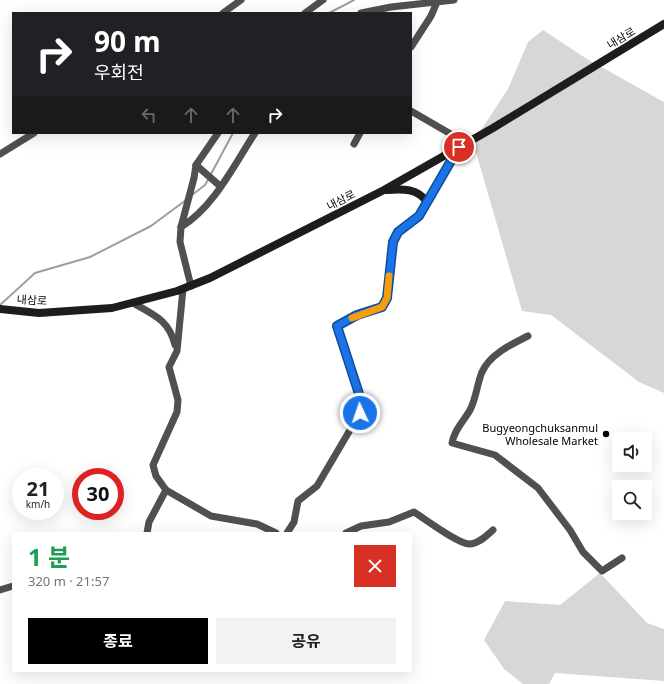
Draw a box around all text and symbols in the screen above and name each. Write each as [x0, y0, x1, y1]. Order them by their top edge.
text: 90 m [94, 22, 161, 60]
street label: 내삼로 [604, 23, 638, 52]
icon: right [28, 28, 80, 80]
text: 우회전 [94, 60, 144, 84]
icon: left [138, 104, 160, 126]
icon: ahead [180, 104, 202, 126]
icon: ahead [222, 104, 244, 126]
icon: right [264, 104, 286, 126]
pin [442, 130, 476, 164]
icon: arrive [448, 136, 470, 158]
street label: 내삼로 [324, 186, 358, 213]
street label: 내삼로 [16, 291, 48, 308]
position arrow [339, 392, 381, 434]
place label: Bugyeongchuksanmul Wholesale Market [482, 420, 598, 448]
marker: Bugyeongchuksanmul Wholesale Market [601, 429, 611, 439]
map controls [612, 432, 652, 520]
button: sound [612, 432, 652, 472]
speed limit sign: 30 [72, 468, 124, 520]
text: 21 [27, 475, 49, 502]
button: search [612, 480, 652, 520]
text: km/h [26, 497, 50, 511]
text: 1 분 [28, 540, 70, 573]
button: close [354, 545, 396, 587]
text: 320 m · 21:57 [28, 572, 109, 590]
button: 종료 [28, 618, 208, 664]
button: 공유 [216, 618, 396, 664]

